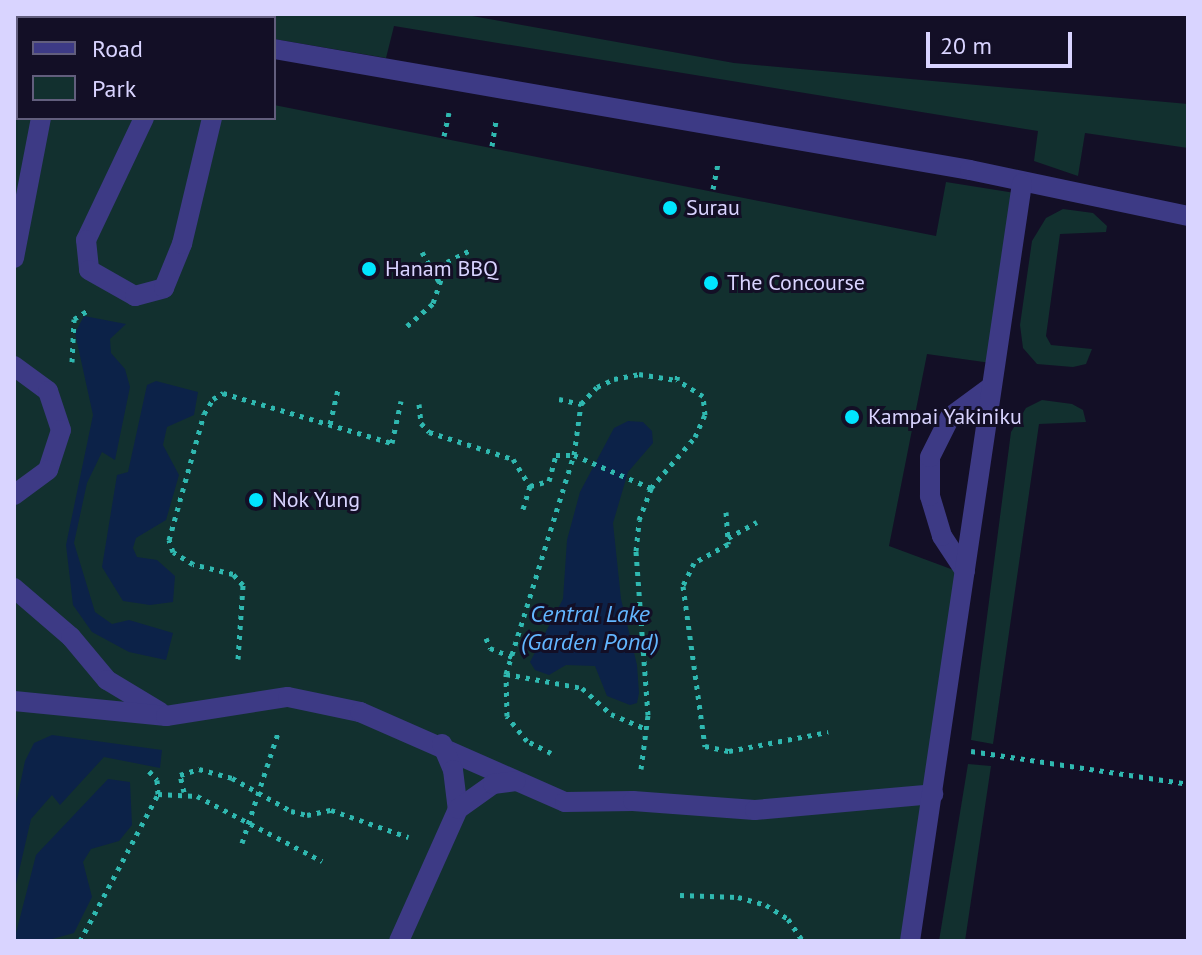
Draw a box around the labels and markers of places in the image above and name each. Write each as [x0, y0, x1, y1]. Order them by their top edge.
place label: Surau [686, 195, 740, 221]
marker: Surau [661, 199, 679, 217]
place label: Hanam BBQ [385, 256, 498, 282]
marker: Hanam BBQ [360, 260, 378, 278]
place label: The Concourse [727, 270, 865, 296]
marker: The Concourse [702, 274, 720, 292]
place label: Kampai Yakiniku [868, 404, 1023, 430]
marker: Kampai Yakiniku [843, 408, 861, 426]
place label: Nok Yung [272, 487, 361, 513]
marker: Nok Yung [247, 491, 265, 509]

